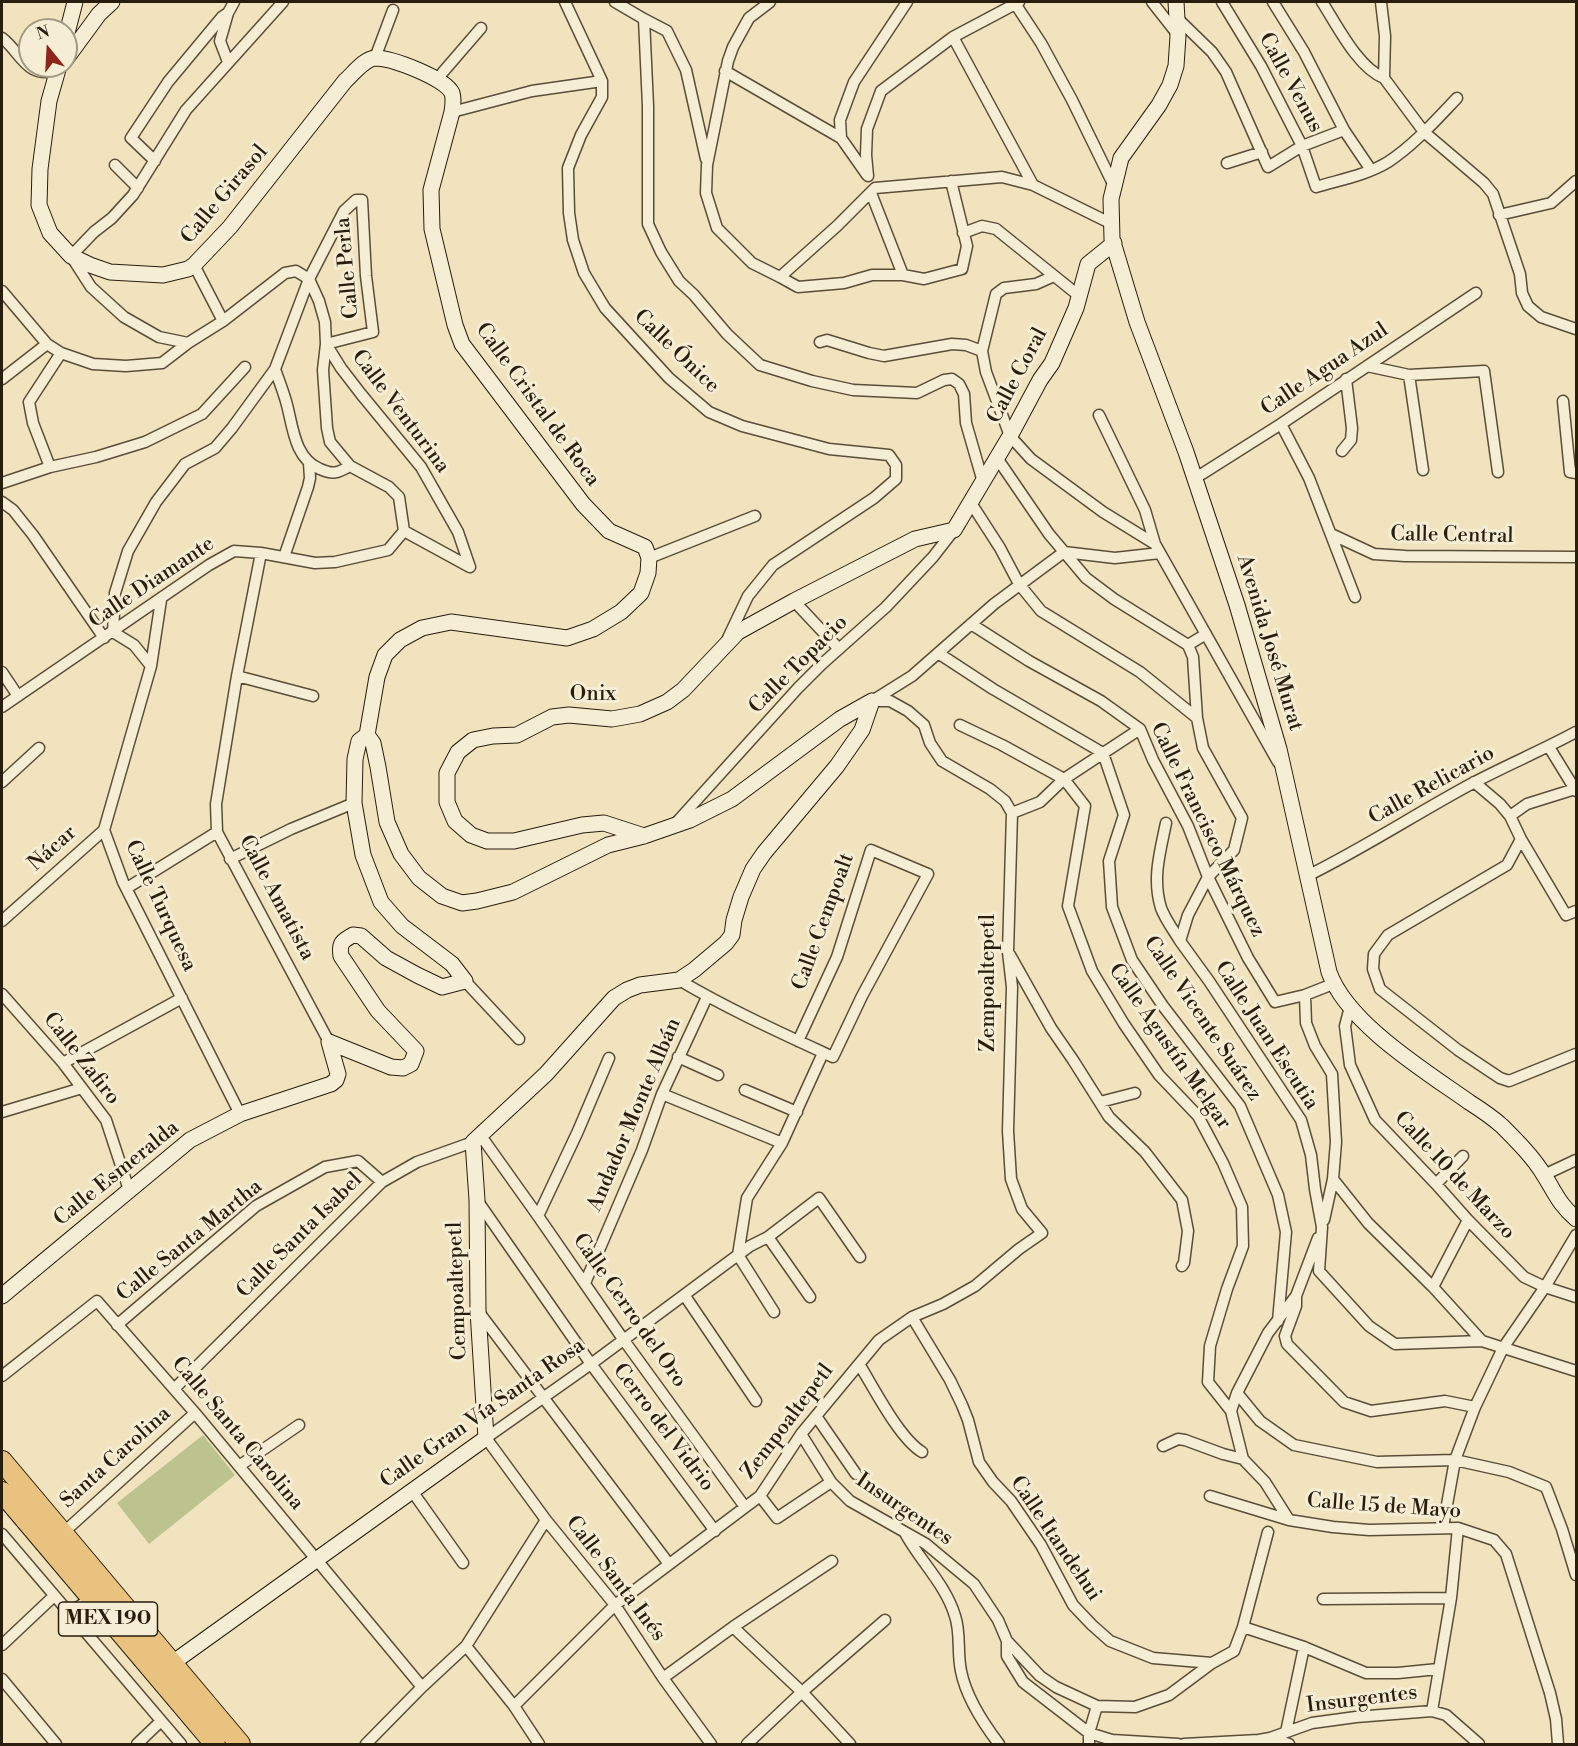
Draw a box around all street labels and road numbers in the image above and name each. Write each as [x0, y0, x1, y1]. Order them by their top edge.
street label: Calle Venus [1252, 29, 1328, 137]
street label: Calle Girasol [176, 140, 274, 250]
street label: Calle Perla [331, 216, 365, 320]
street label: Calle Ónice [628, 305, 724, 399]
street label: Calle Cristal de Roca [469, 318, 605, 492]
street label: Calle Agua Azul [1257, 318, 1393, 422]
street label: Calle Coral [982, 324, 1054, 428]
street label: Calle Venturina [345, 345, 455, 479]
street label: Calle Central [1390, 522, 1514, 550]
street label: Calle Diamante [85, 532, 219, 634]
street label: Avenida José Murat [1230, 552, 1308, 734]
street label: Calle Topacio [744, 610, 854, 720]
street label: Onix [570, 682, 616, 708]
street label: Calle Francisco Márquez [1144, 719, 1270, 941]
street label: Calle Relicario [1365, 741, 1499, 831]
street label: Nácar [24, 821, 82, 877]
street label: Calle Amatista [232, 831, 320, 965]
street label: Calle Turquesa [119, 836, 201, 976]
street label: Calle Cempoalt [788, 850, 860, 994]
street label: Zempoaltepetl [976, 914, 1002, 1052]
street label: Calle Vicente Suárez [1138, 932, 1266, 1106]
street label: Calle Juan Escutia [1209, 957, 1323, 1115]
street label: Calle Agustín Melgar [1102, 959, 1236, 1135]
street label: Calle Zafiro [37, 1008, 125, 1110]
street label: Andador Monte Albán [583, 1015, 687, 1215]
street label: Calle 10 de Marzo [1388, 1107, 1520, 1245]
street label: Calle Esmeralda [49, 1116, 185, 1232]
street label: Calle Santa Isabel [232, 1168, 368, 1304]
street label: Calle Santa Martha [112, 1175, 268, 1307]
street label: Cempoaltepetl [443, 1221, 473, 1361]
street label: Calle Cerro del Oro [566, 1229, 692, 1393]
street label: Calle Gran Vía Santa Rosa [376, 1334, 590, 1494]
street label: Calle Santa Carolina [166, 1352, 308, 1516]
street label: Cerro del Vidrio [607, 1359, 719, 1497]
street label: Zempoaltepetl [736, 1359, 840, 1485]
street label: Santa Carolina [56, 1402, 176, 1514]
street label: Insurgentes [851, 1468, 957, 1552]
street label: Calle Itandehui [1004, 1472, 1106, 1606]
street label: Calle 15 de Mayo [1306, 1489, 1462, 1525]
street label: Calle Santa Inés [560, 1511, 670, 1647]
road number: MEX 190 [58, 1602, 158, 1636]
street label: Insurgentes [1305, 1681, 1419, 1719]

